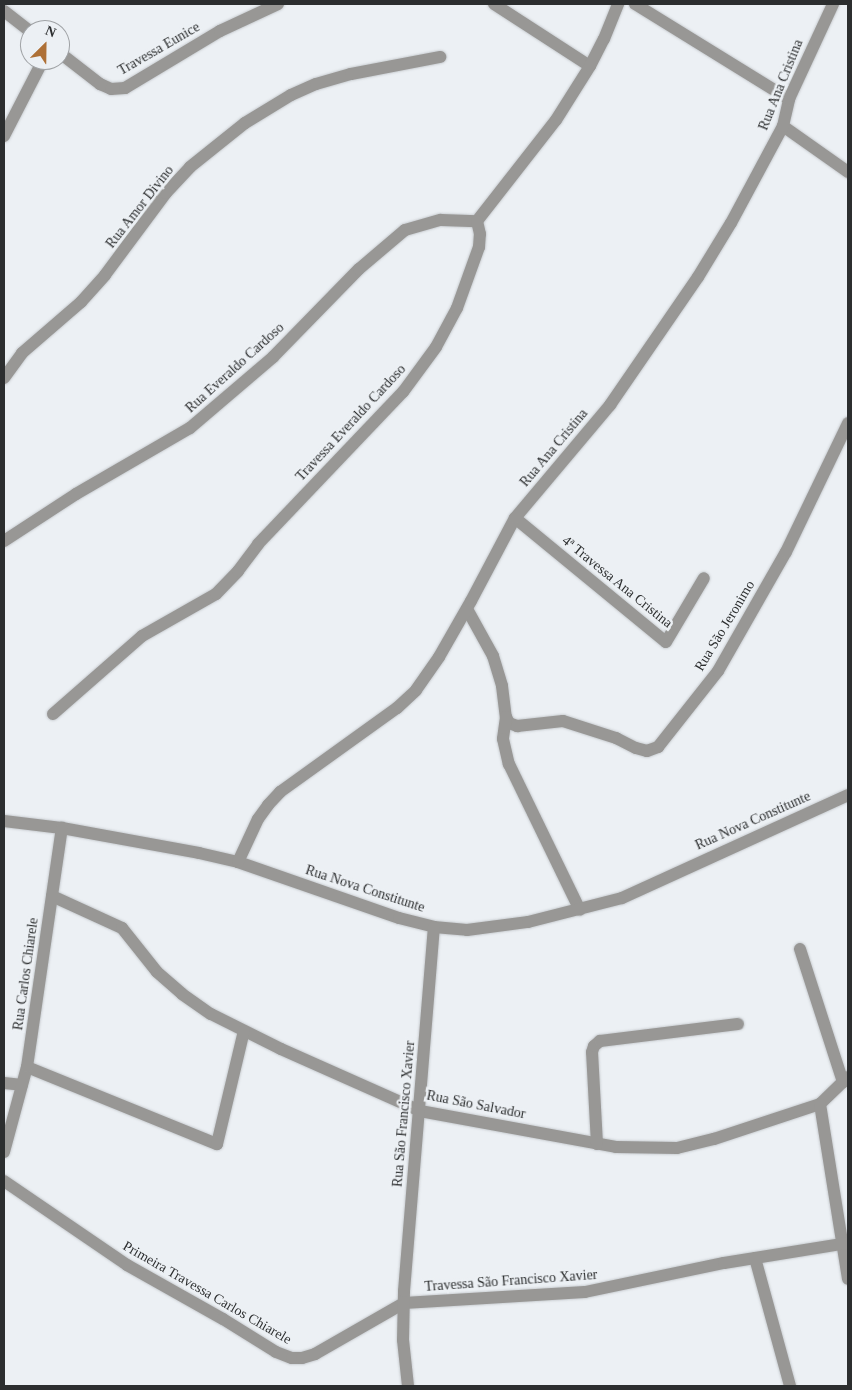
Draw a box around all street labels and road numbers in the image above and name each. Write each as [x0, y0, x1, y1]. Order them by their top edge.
street label: Travessa Eunice [115, 19, 203, 79]
street label: Rua Ana Cristina [755, 37, 807, 133]
street label: Rua Amor Divino [102, 162, 178, 252]
street label: Rua Everaldo Cardoso [182, 319, 288, 417]
street label: Travessa Everaldo Cardoso [293, 361, 409, 485]
street label: Rua Ana Cristina [516, 405, 592, 491]
street label: 4ª Travessa Ana Cristina [558, 532, 676, 632]
street label: Rua São Jeronimo [691, 578, 759, 674]
street label: Rua Nova Constitunte [693, 788, 813, 854]
street label: Rua Nova Constitunte [303, 862, 427, 916]
street label: Rua Carlos Chiarele [10, 917, 42, 1031]
street label: Rua São Francisco Xavier [389, 1040, 419, 1188]
street label: Rua São Salvador [425, 1087, 527, 1123]
street label: Primeira Travessa Carlos Chiarele [120, 1238, 294, 1348]
street label: Travessa São Francisco Xavier [424, 1267, 598, 1295]

